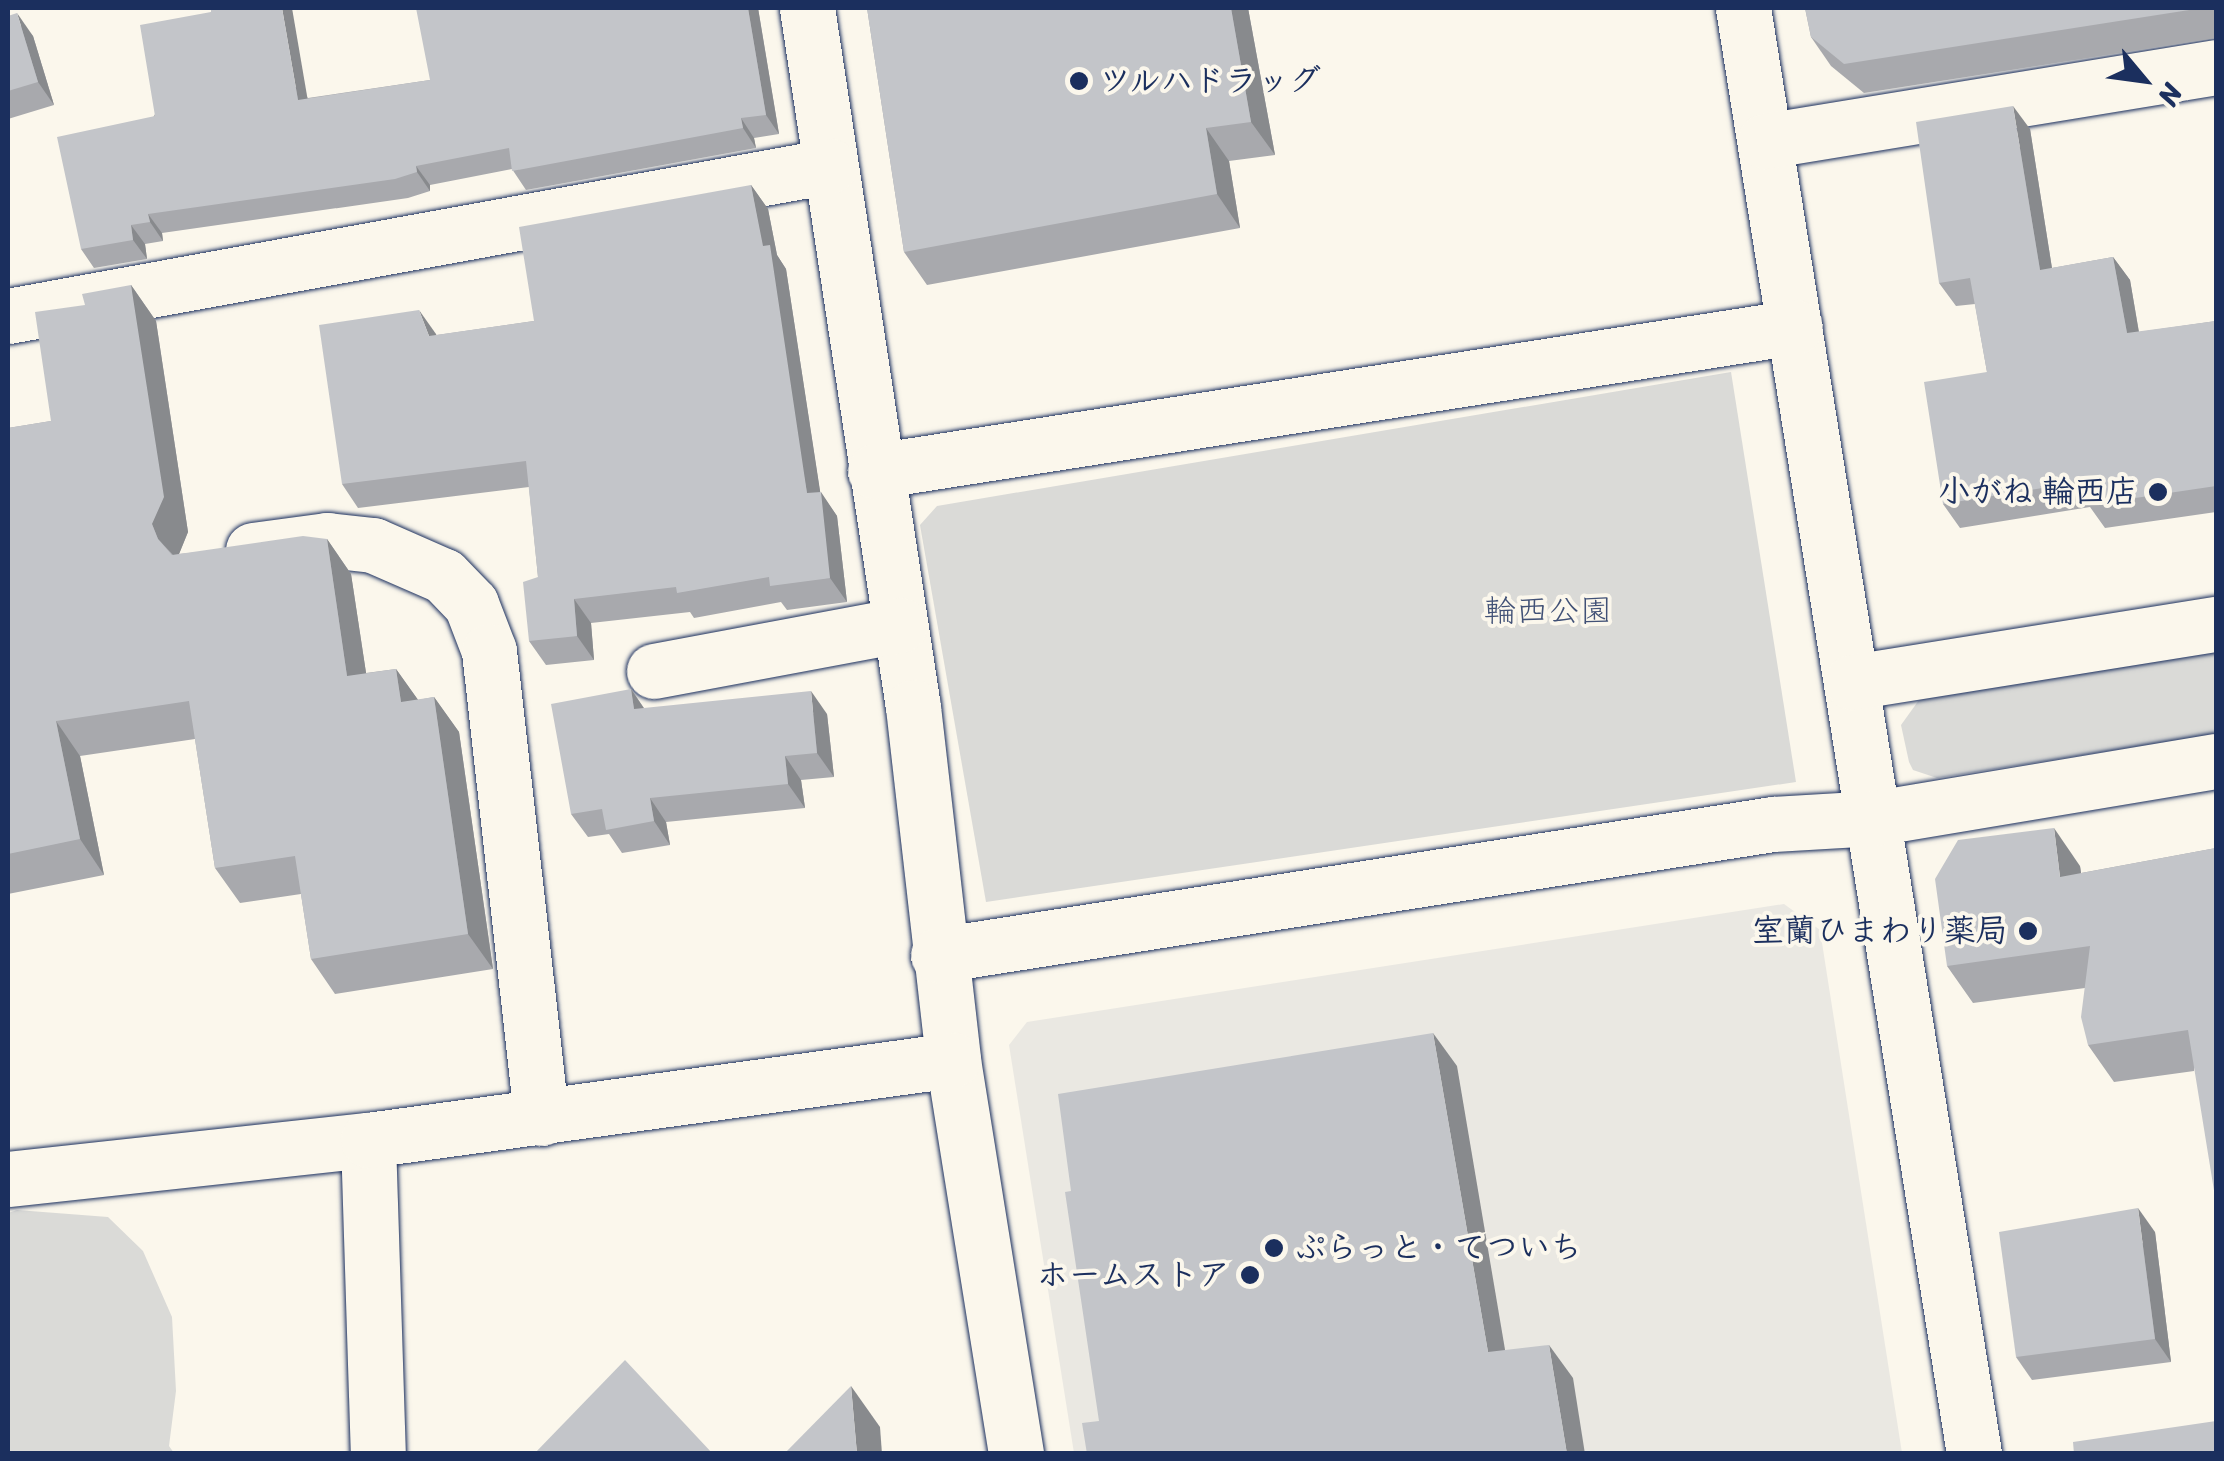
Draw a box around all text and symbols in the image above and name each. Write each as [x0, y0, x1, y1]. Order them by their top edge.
north arrow [2094, 30, 2194, 130]
place label: ツルハドラッグ [1099, 62, 1323, 100]
marker: ツルハドラッグ [1068, 70, 1090, 92]
text: N [2145, 74, 2197, 115]
place label: 小がね 輪西店 [1938, 473, 2138, 511]
marker: 小がね 輪西店 [2147, 481, 2169, 503]
park label: 輪西公園 [1484, 592, 1612, 630]
place label: 室蘭ひまわり薬局 [1752, 912, 2008, 950]
marker: 室蘭ひまわり薬局 [2017, 920, 2039, 942]
place label: ぷらっと・てついち [1294, 1229, 1582, 1267]
marker: ぷらっと・てついち [1263, 1237, 1285, 1259]
place label: ホームストア [1038, 1256, 1230, 1294]
marker: ホームストア [1239, 1264, 1261, 1286]

